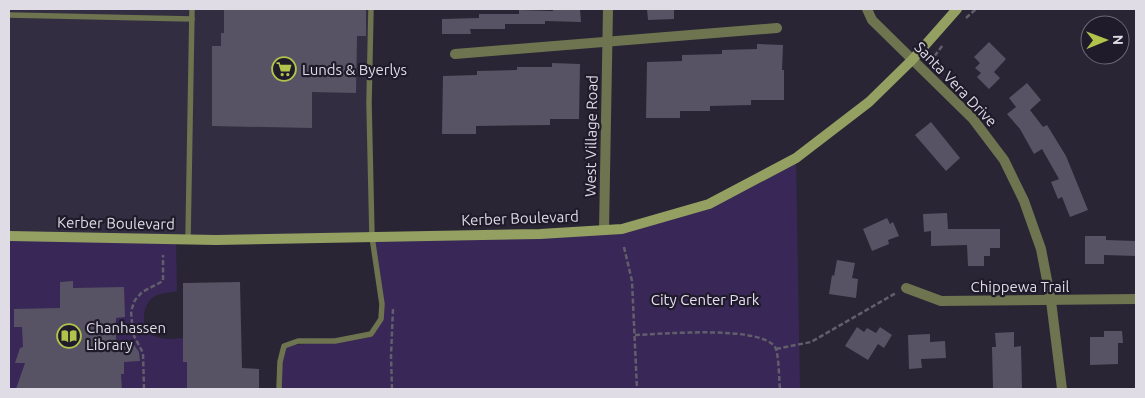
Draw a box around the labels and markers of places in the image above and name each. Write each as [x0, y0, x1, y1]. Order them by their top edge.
supermarket icon: Lunds & Byerlys [271, 56, 297, 82]
place label: Lunds & Byerlys [302, 61, 407, 78]
place label: Chanhassen Library [86, 319, 166, 353]
library icon: Chanhassen Library [56, 323, 82, 349]

